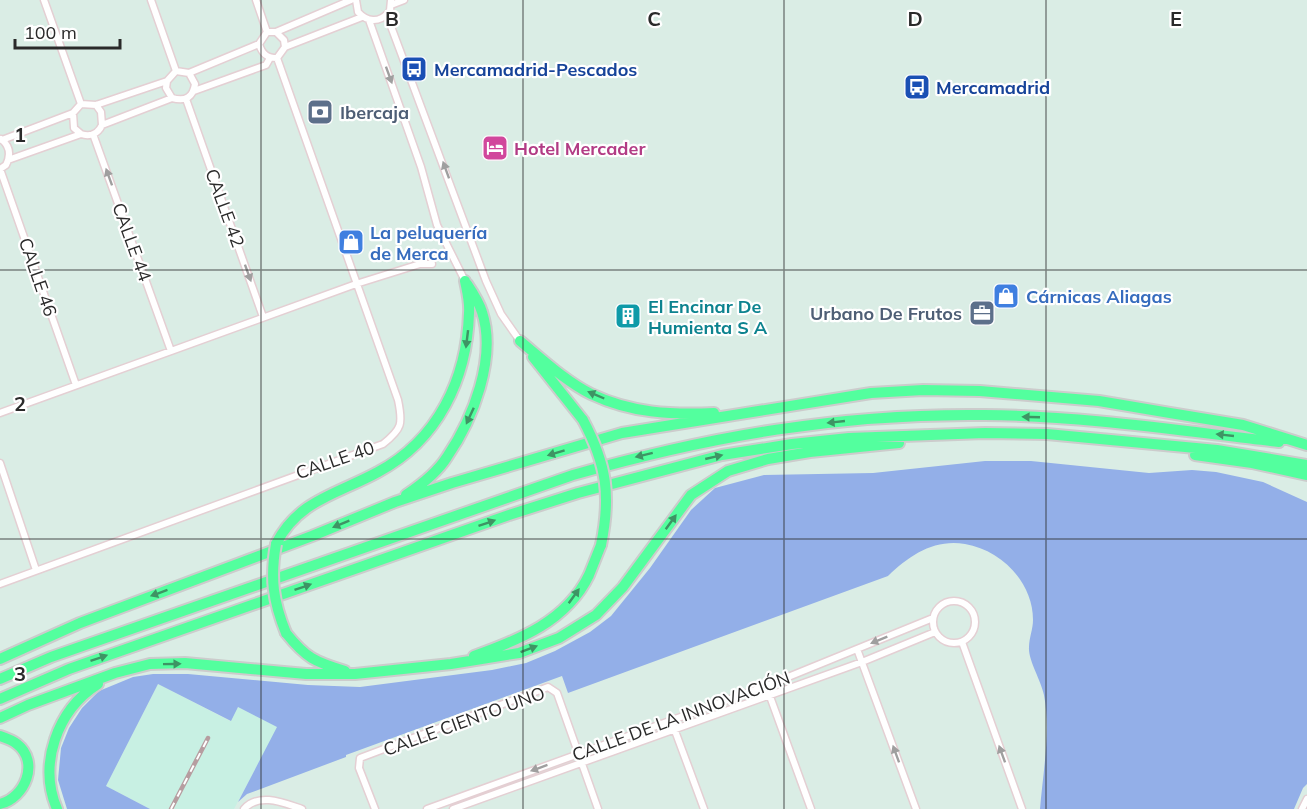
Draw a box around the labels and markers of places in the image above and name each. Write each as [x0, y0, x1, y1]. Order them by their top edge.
bus stop icon: Mercamadrid-Pescados [399, 54, 429, 84]
place label: Mercamadrid-Pescados [434, 58, 637, 81]
bus stop icon: Mercamadrid [902, 72, 932, 102]
place label: Mercamadrid [936, 76, 1050, 99]
bank icon: Ibercaja [305, 97, 335, 127]
place label: Ibercaja [340, 101, 409, 124]
hotel icon: Hotel Mercader [480, 133, 510, 163]
place label: Hotel Mercader [514, 137, 646, 160]
place label: La peluquería de Merca [370, 221, 487, 265]
shop icon: La peluquería de Merca [336, 227, 366, 257]
shop icon: Cárnicas Aliagas [991, 281, 1021, 311]
place label: Cárnicas Aliagas [1026, 285, 1172, 308]
place label: El Encinar De Humienta S A [648, 295, 768, 339]
office icon: Urbano De Frutos [967, 298, 997, 328]
building icon: El Encinar De Humienta S A [613, 301, 643, 331]
place label: Urbano De Frutos [810, 302, 962, 325]

